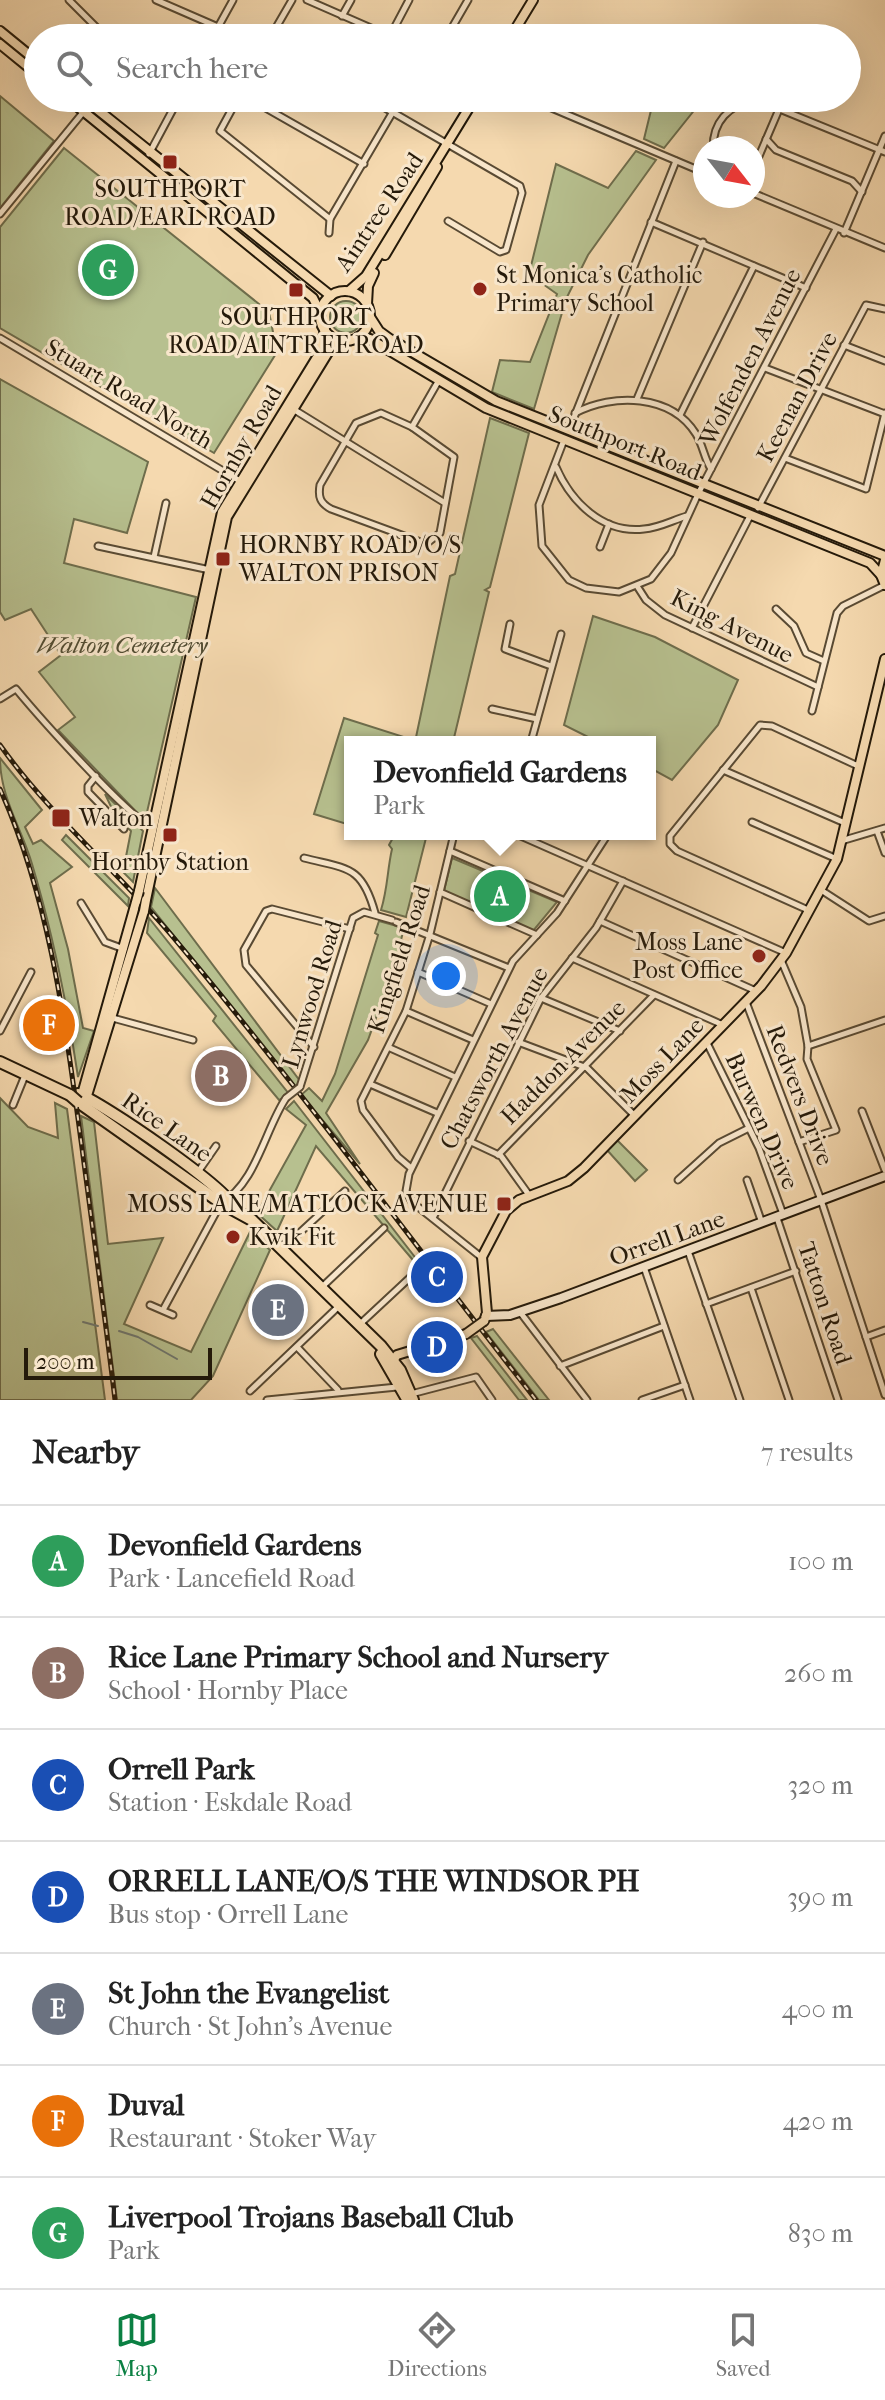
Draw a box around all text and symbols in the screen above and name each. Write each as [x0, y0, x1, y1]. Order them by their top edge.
search box [24, 24, 861, 112]
icon: search [52, 46, 96, 90]
text: Search here [116, 51, 268, 86]
north arrow [693, 136, 765, 208]
street label: Aintree Road [328, 146, 430, 278]
marker: SOUTHPORT ROAD/EARL ROAD [161, 153, 179, 171]
place label: SOUTHPORT ROAD/EARL ROAD [64, 175, 276, 231]
pin: G [82, 240, 134, 300]
place label: St Monica's Catholic Primary School [496, 261, 702, 317]
street label: Wolfenden Avenue [693, 264, 807, 451]
marker: St Monica's Catholic Primary School [471, 280, 489, 298]
marker: SOUTHPORT ROAD/AINTREE ROAD [287, 281, 305, 299]
place label: SOUTHPORT ROAD/AINTREE ROAD [168, 303, 424, 359]
street label: Keenan Drive [751, 327, 843, 467]
street label: Stuart Road North [40, 333, 218, 455]
street label: Hornby Road [194, 379, 288, 514]
street label: Southport Road [544, 400, 706, 487]
place label: HORNBY ROAD/O/S WALTON PRISON [238, 531, 461, 587]
marker: HORNBY ROAD/O/S WALTON PRISON [214, 550, 232, 568]
street label: King Avenue [666, 583, 798, 669]
park label: Walton Cemetery [36, 631, 209, 659]
popup [344, 736, 656, 840]
text: Devonfield Gardens [373, 755, 627, 790]
text: Park [373, 790, 425, 821]
place label: Walton [78, 804, 153, 832]
marker: Walton [50, 807, 72, 829]
marker: Hornby Station [161, 826, 179, 844]
place label: Hornby Station [91, 848, 249, 876]
pin: A [474, 866, 526, 926]
street label: Kingfield Road [362, 880, 436, 1037]
street label: Lynwood Road [276, 916, 348, 1071]
place label: Moss Lane Post Office [632, 928, 743, 984]
marker: Moss Lane Post Office [750, 947, 768, 965]
your location [426, 956, 466, 996]
street label: Chatsworth Avenue [434, 962, 554, 1154]
street label: Haddon Avenue [495, 994, 631, 1130]
pin: F [23, 995, 75, 1055]
street label: Moss Lane [614, 1011, 710, 1109]
street label: Redvers Drive [760, 1021, 840, 1169]
pin: B [195, 1046, 247, 1106]
street label: Burwen Drive [719, 1048, 805, 1194]
street label: Rice Lane [117, 1086, 217, 1168]
place label: MOSS LANE/MATLOCK AVENUE [127, 1190, 488, 1218]
marker: MOSS LANE/MATLOCK AVENUE [495, 1195, 513, 1213]
street label: Orrell Lane [605, 1204, 729, 1272]
place label: Kwik Fit [249, 1223, 336, 1251]
marker: Kwik Fit [224, 1228, 242, 1246]
street label: Tatton Road [792, 1238, 858, 1369]
pin: C [411, 1247, 463, 1307]
pin: E [252, 1280, 304, 1340]
pin: D [411, 1317, 463, 1377]
scale bar [24, 1344, 212, 1380]
text: 200 m [36, 1349, 95, 1375]
text: Nearby [32, 1432, 139, 1472]
text: 7 results [761, 1437, 853, 1468]
text: Devonfield Gardens [108, 1528, 362, 1563]
text: A [50, 1546, 66, 1577]
text: 100 m [788, 1546, 853, 1577]
text: Park · Lancefield Road [108, 1563, 355, 1594]
text: Rice Lane Primary School and Nursery [108, 1640, 608, 1675]
text: B [50, 1658, 66, 1689]
text: 260 m [784, 1658, 853, 1689]
text: School · Hornby Place [108, 1675, 348, 1706]
text: Orrell Park [108, 1752, 254, 1787]
text: C [49, 1770, 67, 1801]
text: 320 m [787, 1770, 853, 1801]
text: Station · Eskdale Road [108, 1787, 352, 1818]
text: ORRELL LANE/O/S THE WINDSOR PH [108, 1864, 639, 1899]
text: D [48, 1882, 68, 1913]
text: 390 m [787, 1882, 853, 1913]
text: Bus stop · Orrell Lane [108, 1899, 348, 1930]
text: St John the Evangelist [108, 1976, 389, 2011]
text: E [50, 1994, 66, 2025]
text: 400 m [782, 1994, 853, 2025]
text: Church · St John's Avenue [108, 2011, 392, 2042]
text: Duval [108, 2088, 185, 2123]
text: F [51, 2106, 65, 2137]
text: 420 m [783, 2106, 853, 2137]
text: Restaurant · Stoker Way [108, 2123, 376, 2154]
text: Liverpool Trojans Baseball Club [108, 2200, 514, 2235]
text: G [49, 2218, 67, 2249]
text: 830 m [788, 2218, 853, 2249]
text: Park [108, 2235, 160, 2266]
tab: Map [115, 2308, 159, 2382]
tab: Directions [388, 2308, 487, 2382]
tab: Saved [716, 2308, 770, 2382]

